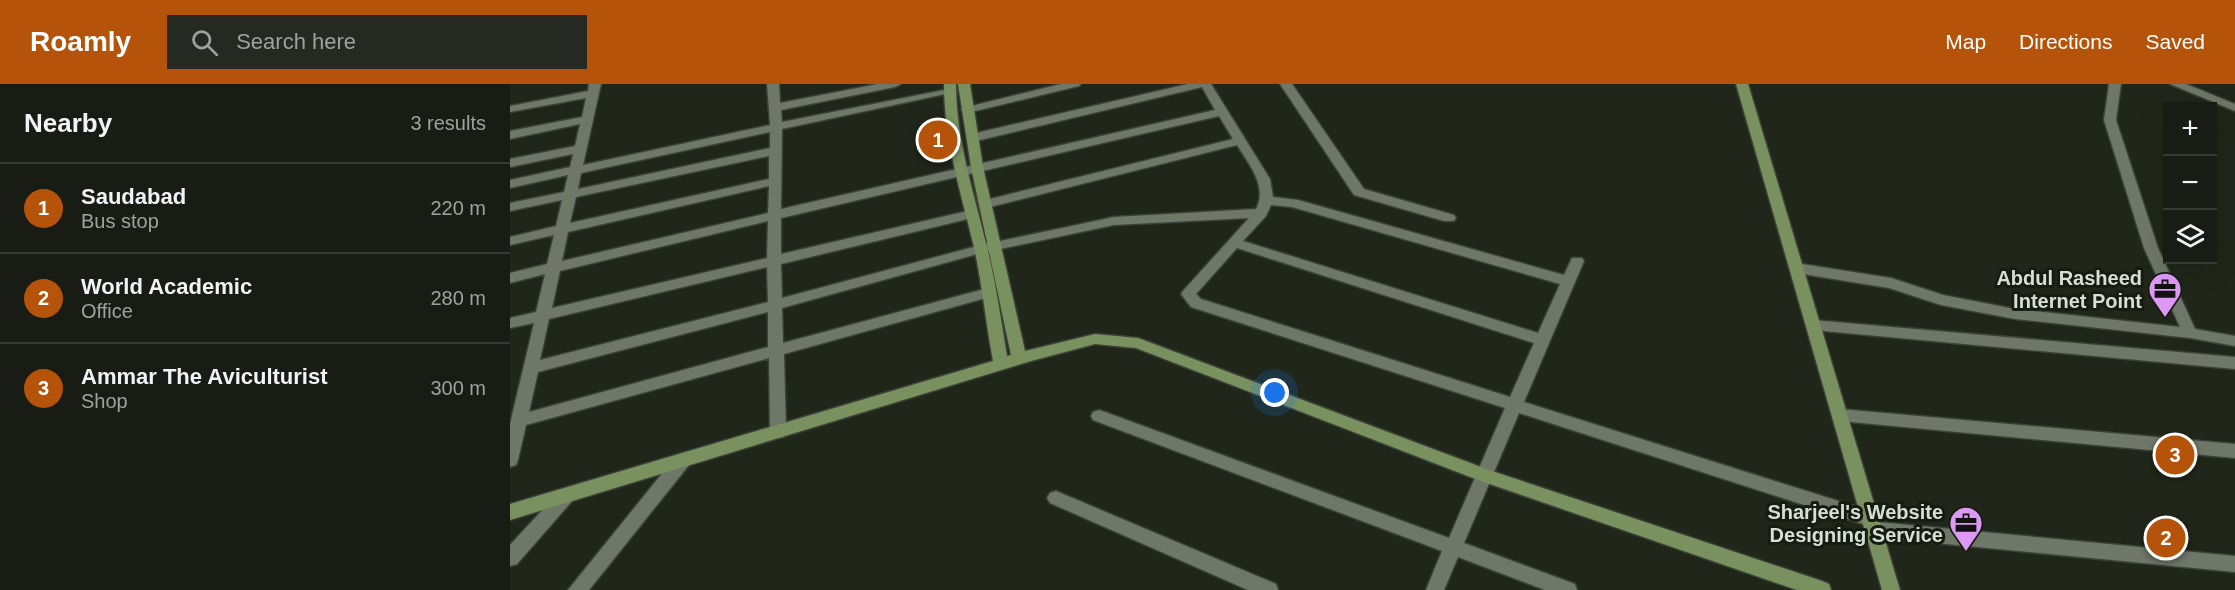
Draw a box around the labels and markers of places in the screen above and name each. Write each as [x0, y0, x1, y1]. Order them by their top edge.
pin: 1 [918, 118, 958, 162]
place label: Abdul Rasheed Internet Point [1996, 267, 2142, 312]
office icon: Abdul Rasheed Internet Point [2147, 271, 2183, 318]
pin: 3 [2156, 432, 2194, 478]
place label: Sharjeel's Website Designing Service [1767, 501, 1943, 546]
office icon: Sharjeel's Website Designing Service [1948, 505, 1984, 552]
pin: 2 [2146, 516, 2186, 560]

